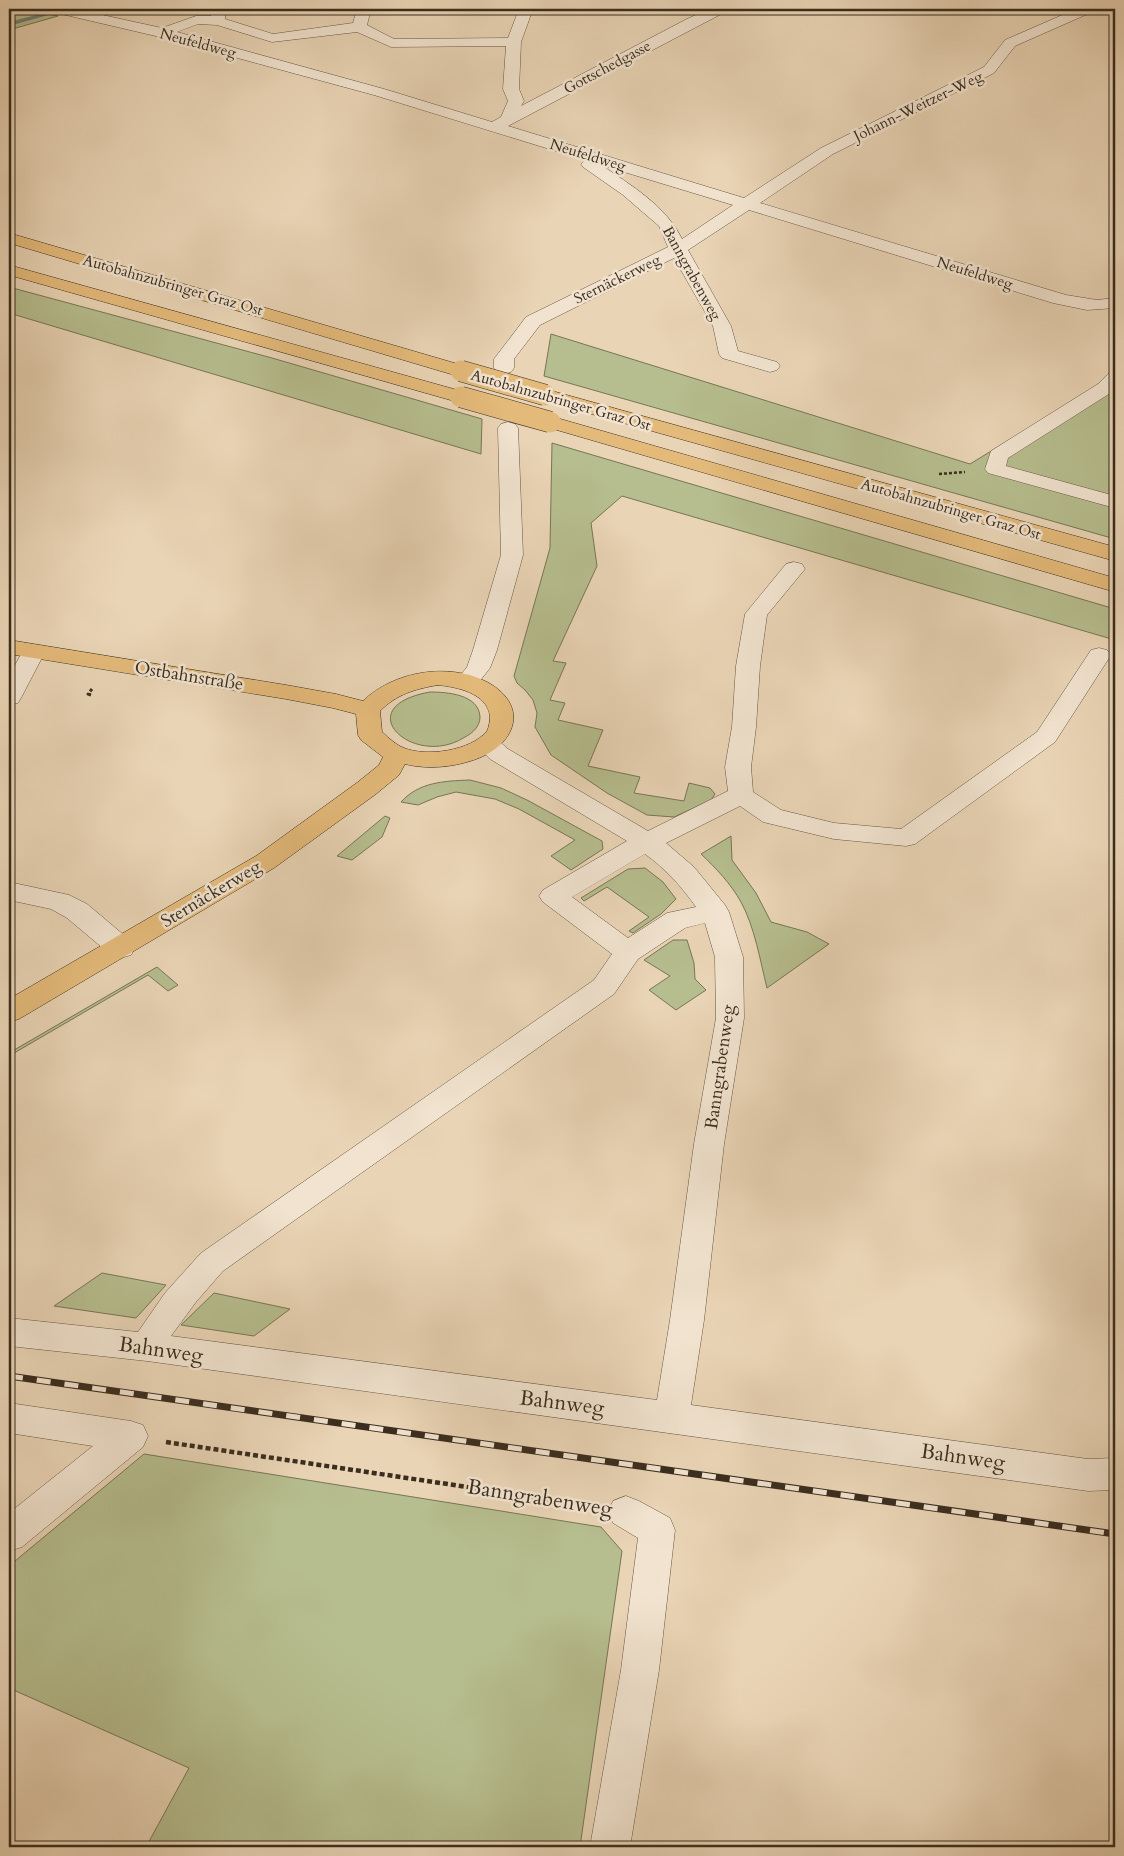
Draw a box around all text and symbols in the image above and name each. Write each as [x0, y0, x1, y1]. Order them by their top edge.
street label: Neufeldweg [158, 23, 239, 63]
street label: Gottschedgasse [560, 36, 654, 98]
street label: Johann-Weitzer-Weg [848, 66, 986, 147]
street label: Neufeldweg [548, 134, 629, 176]
street label: Banngrabenweg [658, 222, 726, 324]
street label: Sternäckerweg [570, 249, 664, 309]
street label: Autobahnzubringer Graz Ost [81, 250, 266, 320]
street label: Neufeldweg [935, 252, 1016, 294]
street label: Autobahnzubringer Graz Ost [469, 365, 654, 435]
street label: Autobahnzubringer Graz Ost [859, 474, 1044, 544]
street label: Ostbahnstraße [133, 655, 245, 697]
street label: Sternäckerweg [156, 854, 267, 934]
street label: Banngrabenweg [699, 1002, 741, 1131]
street label: Bahnweg [117, 1330, 205, 1370]
street label: Bahnweg [518, 1383, 606, 1423]
street label: Bahnweg [919, 1437, 1007, 1477]
street label: Banngrabenweg [465, 1472, 615, 1524]

